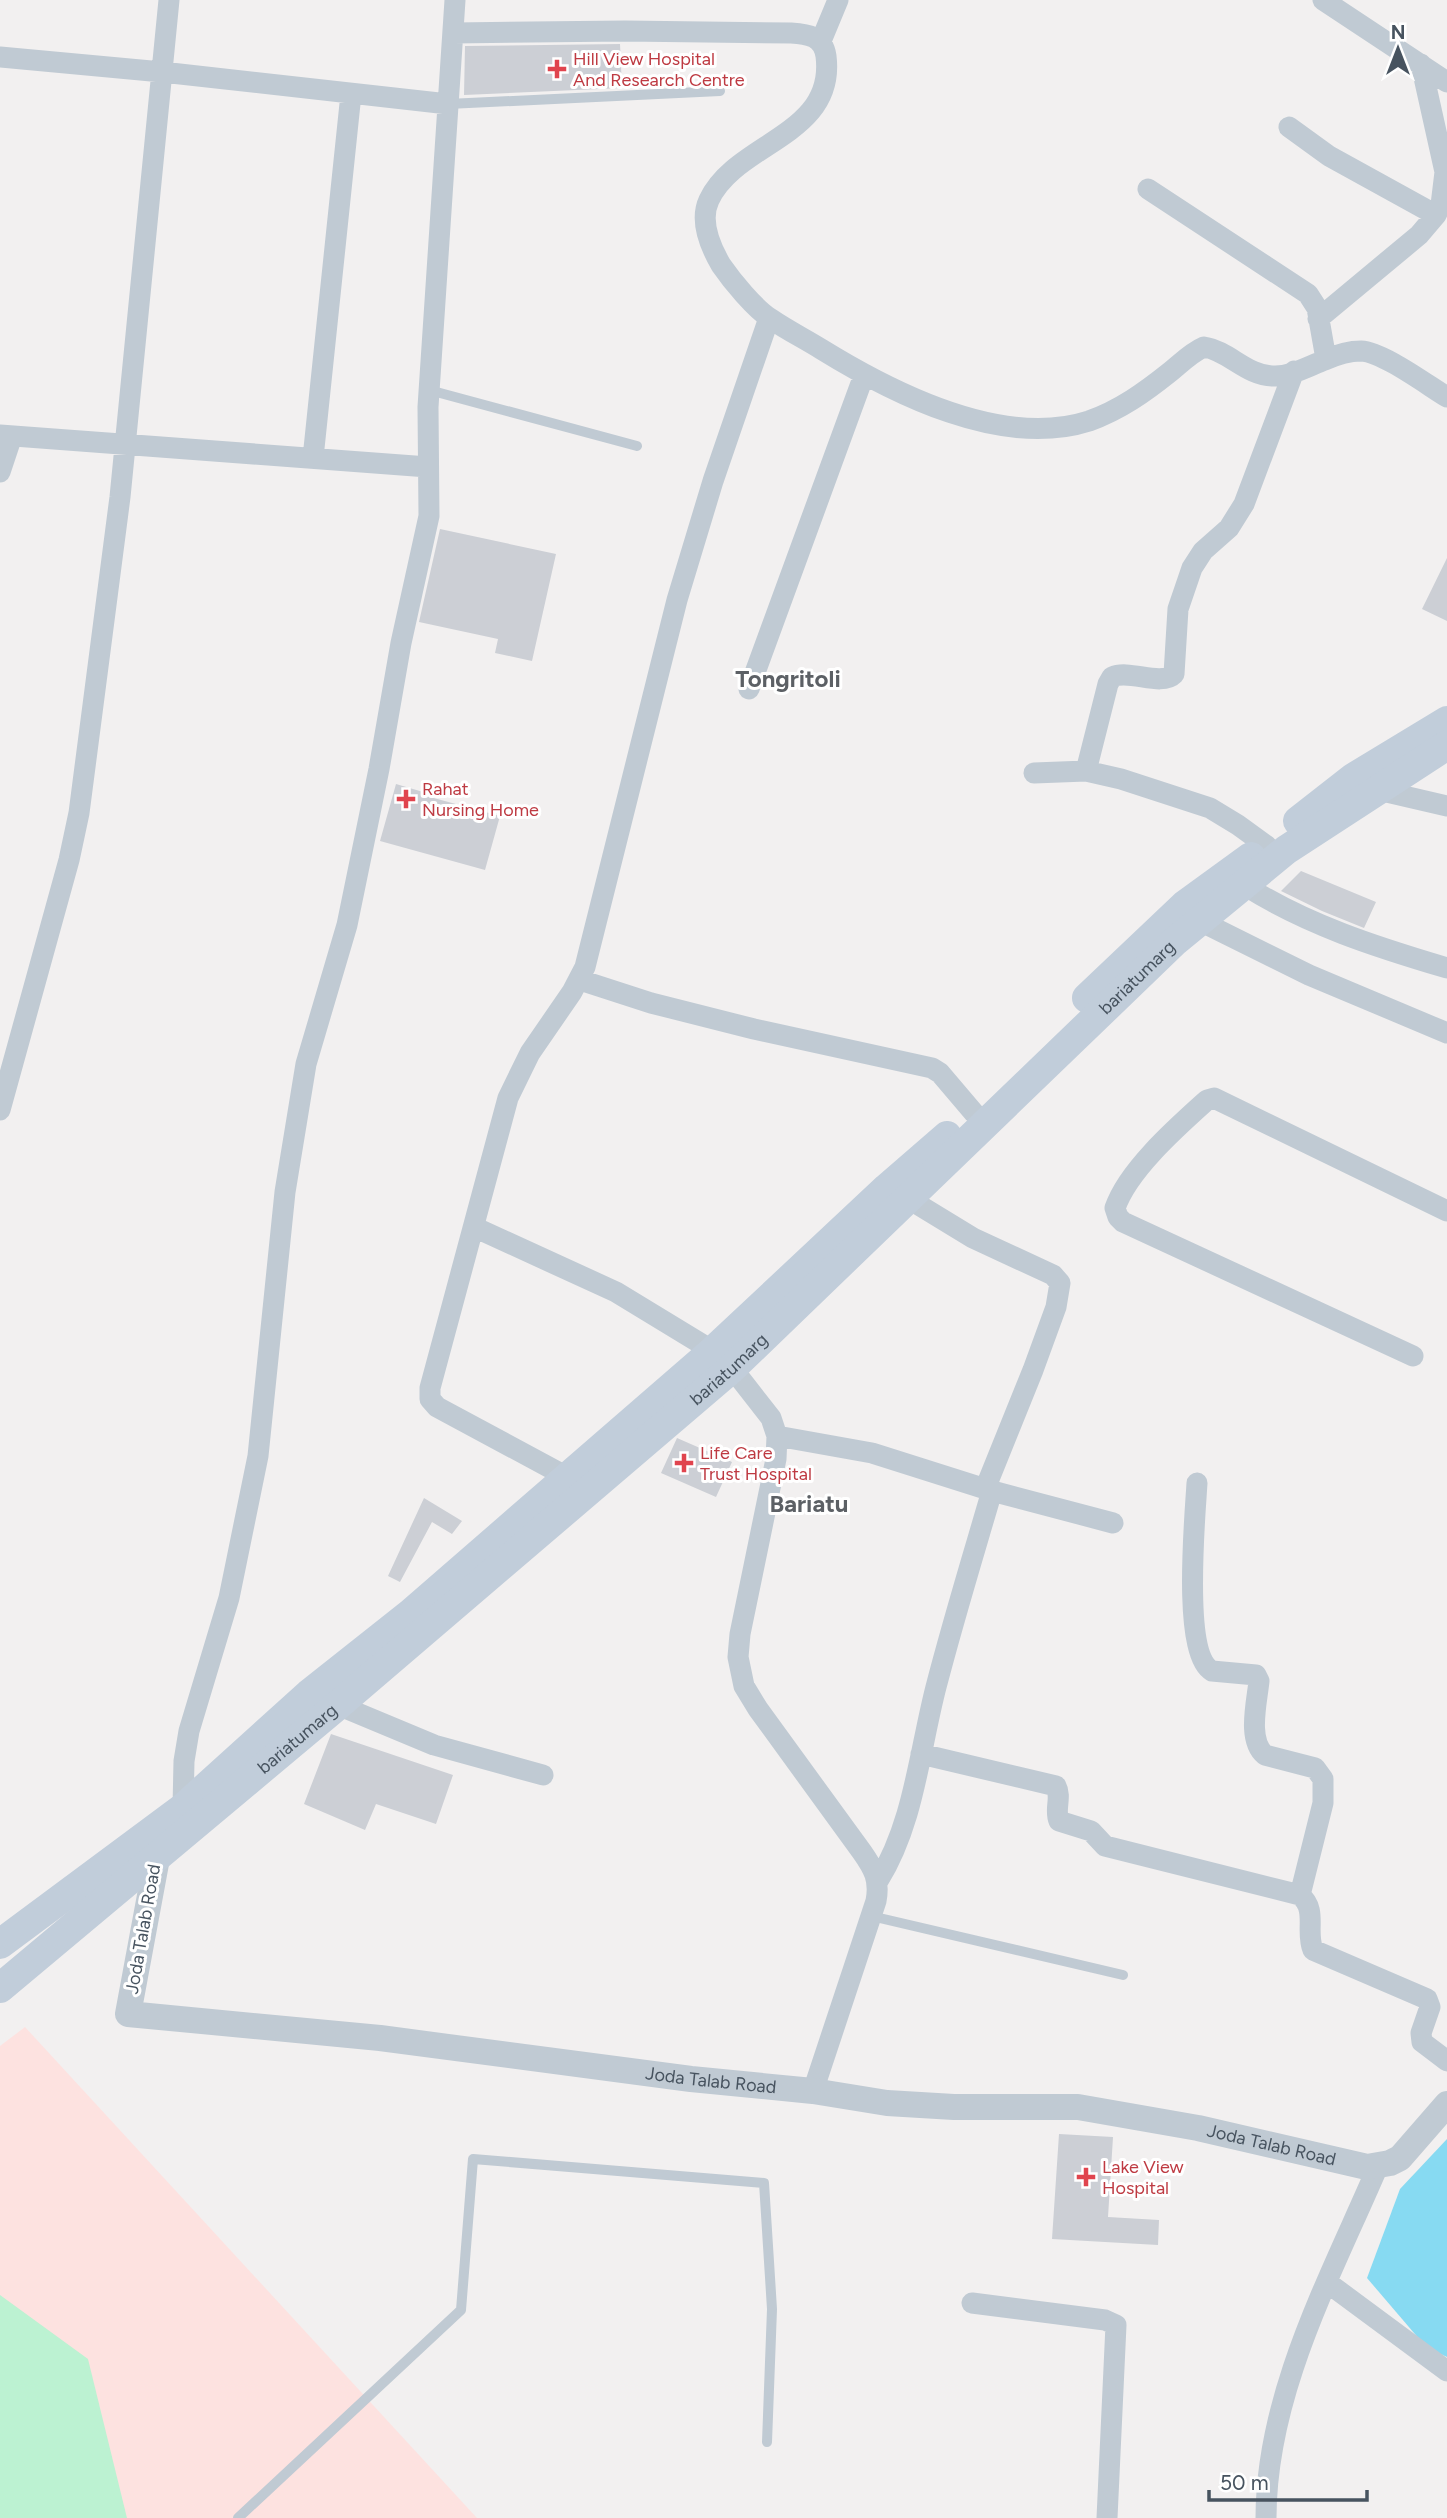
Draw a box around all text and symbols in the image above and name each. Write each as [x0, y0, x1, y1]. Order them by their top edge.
north arrow [1363, 14, 1433, 84]
text: N [1391, 21, 1405, 44]
place label: Hill View Hospital And Research Centre [573, 48, 745, 91]
marker: Hill View Hospital And Research Centre [547, 59, 567, 79]
district label: Tongritoli [735, 664, 841, 693]
place label: Rahat Nursing Home [422, 778, 539, 821]
marker: Rahat Nursing Home [396, 789, 416, 809]
street label: bariatumarg [1095, 936, 1180, 1019]
street label: bariatumarg [685, 1329, 772, 1410]
place label: Life Care Trust Hospital [700, 1442, 812, 1485]
marker: Life Care Trust Hospital [674, 1453, 694, 1473]
district label: Bariatu [770, 1489, 848, 1518]
street label: bariatumarg [253, 1699, 342, 1779]
street label: Joda Talab Road [121, 1862, 165, 1996]
street label: Joda Talab Road [644, 2062, 777, 2098]
street label: Joda Talab Road [1205, 2119, 1338, 2170]
place label: Lake View Hospital [1102, 2156, 1184, 2199]
marker: Lake View Hospital [1076, 2167, 1096, 2187]
scale bar [1209, 2458, 1366, 2502]
text: 50 m [1220, 2470, 1269, 2495]

